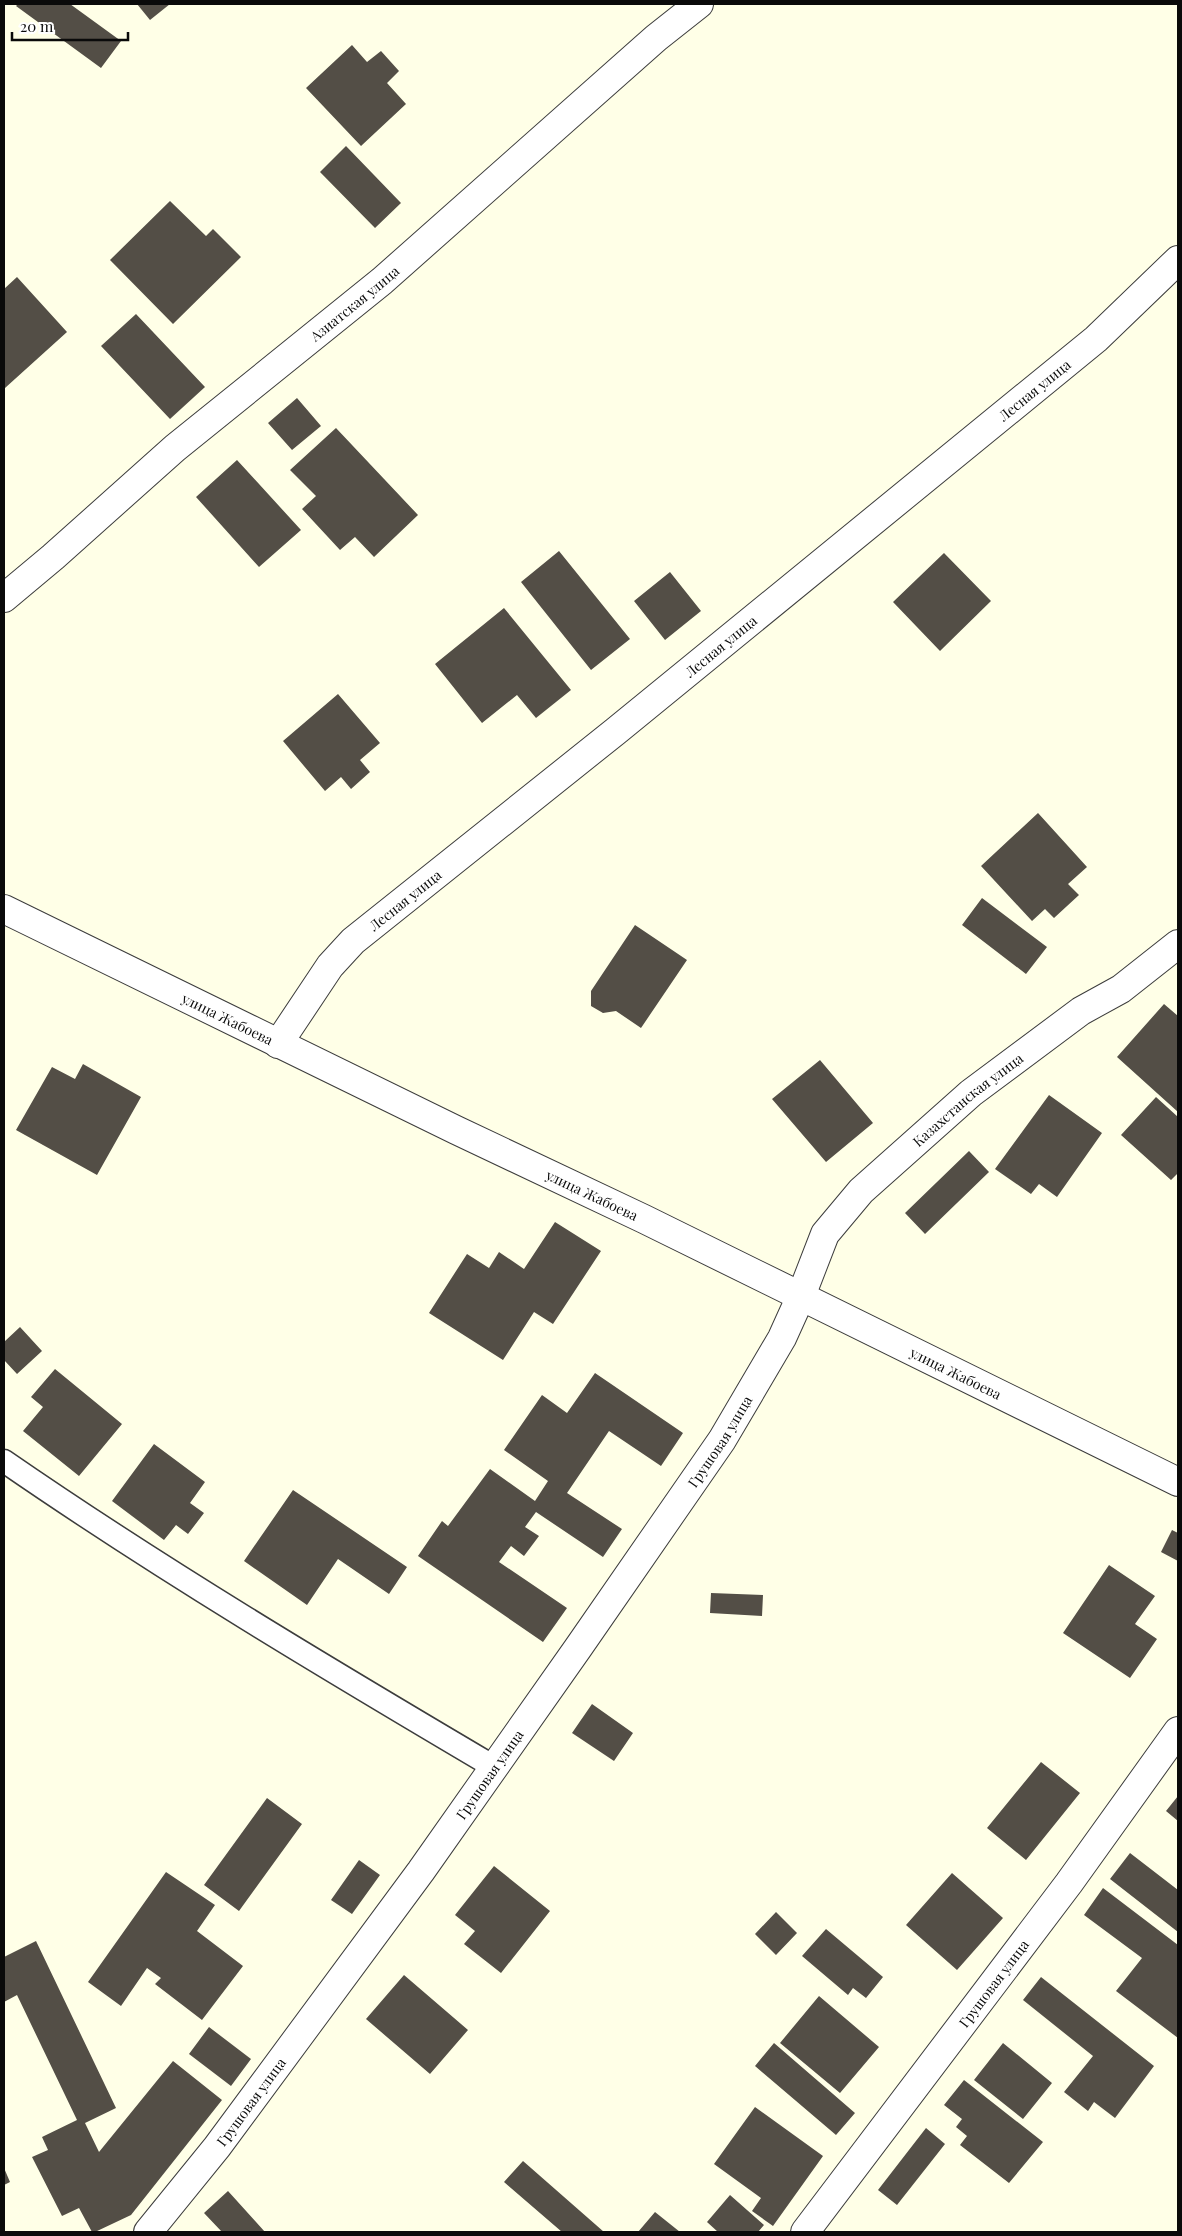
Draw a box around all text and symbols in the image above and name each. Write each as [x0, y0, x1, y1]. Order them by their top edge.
scale bar [12, 10, 129, 42]
text: 20 m [20, 16, 54, 36]
street label: Азиатская улица [305, 261, 403, 346]
street label: Лесная улица [993, 354, 1074, 425]
street label: Лесная улица [680, 611, 760, 682]
street label: Лесная улица [364, 865, 445, 935]
street label: улица Жабоева [178, 988, 277, 1049]
street label: Казахстанская улица [908, 1048, 1027, 1150]
street label: улица Жабоева [542, 1164, 641, 1224]
street label: улица Жабоева [906, 1342, 1005, 1403]
street label: Грушовая улица [683, 1392, 756, 1491]
street label: Грушовая улица [451, 1726, 527, 1823]
street label: Грушовая улица [954, 1935, 1033, 2031]
street label: Грушовая улица [212, 2053, 290, 2150]

